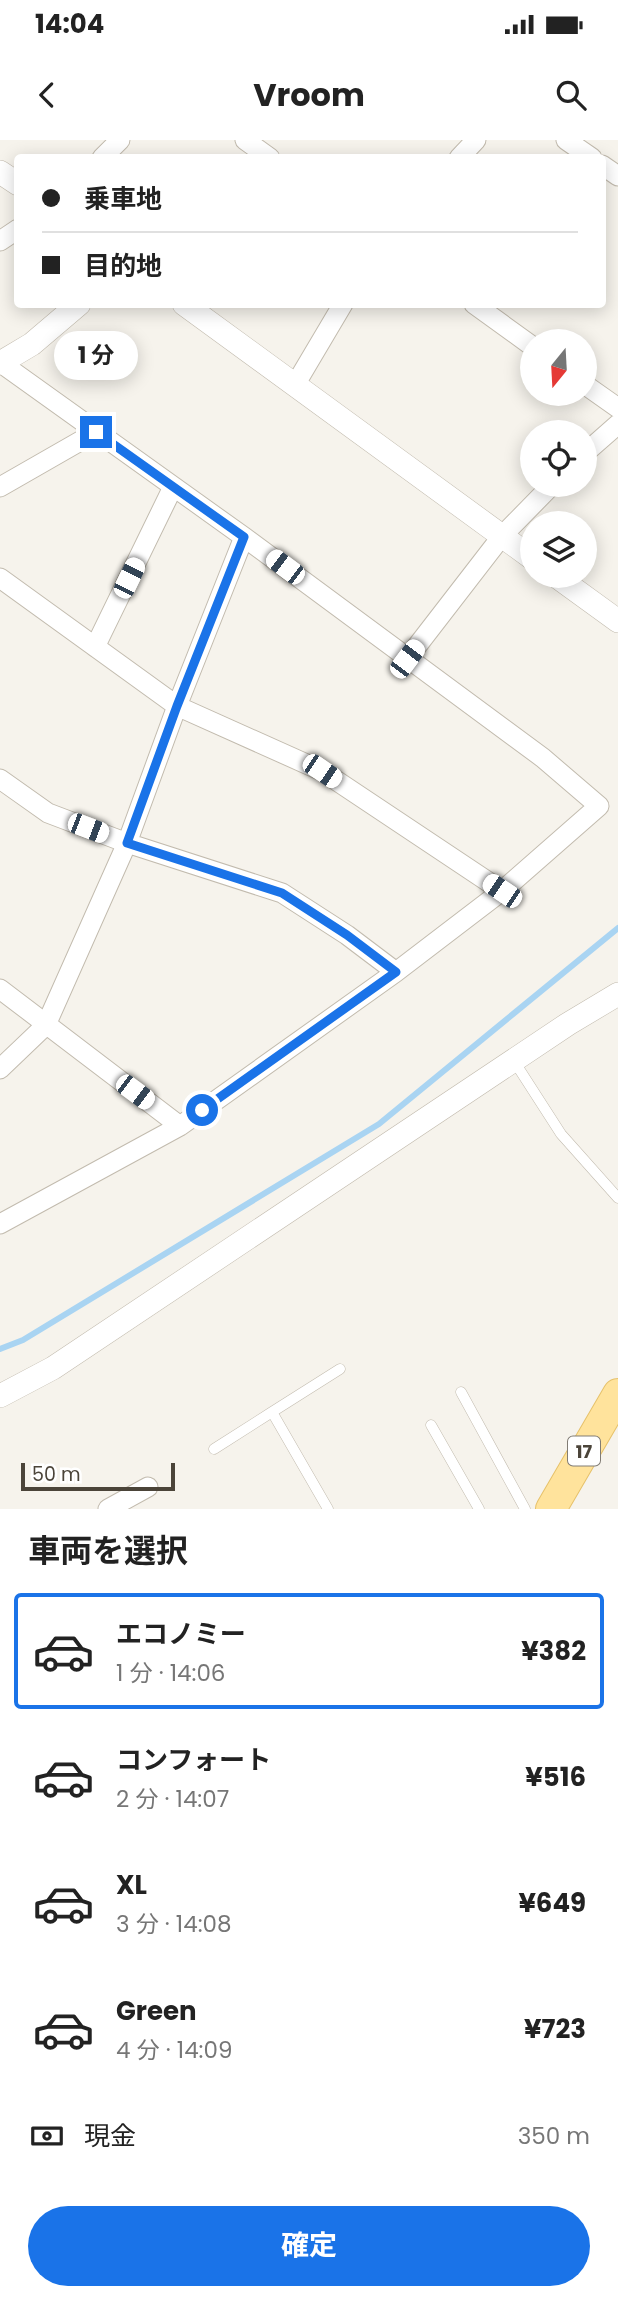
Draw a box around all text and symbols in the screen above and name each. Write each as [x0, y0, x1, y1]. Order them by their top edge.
text: 14:04 [35, 6, 104, 42]
text: Vroom [253, 72, 365, 117]
icon: back [28, 76, 66, 114]
icon: search [552, 76, 590, 114]
text: 乗車地 [84, 181, 162, 217]
text: 目的地 [84, 248, 162, 284]
north arrow [520, 329, 597, 406]
map controls [520, 329, 597, 588]
callout: 1 分 [54, 330, 138, 380]
text: 1 分 [78, 339, 114, 371]
route end [80, 416, 112, 448]
button: locate [520, 420, 597, 497]
button: layers [520, 511, 597, 588]
car [262, 546, 309, 588]
car [111, 555, 148, 601]
car [386, 636, 429, 682]
car [299, 751, 346, 791]
car [65, 811, 112, 845]
car [479, 871, 526, 911]
car [112, 1071, 159, 1113]
route start [186, 1094, 218, 1126]
road number: 17 [568, 1436, 600, 1466]
scale bar [21, 1460, 175, 1492]
text: 50 m [32, 1461, 81, 1488]
text: 車両を選択 [28, 1528, 188, 1573]
text: エコノミー [116, 1616, 246, 1652]
icon: car [32, 1620, 95, 1683]
text: ¥382 [521, 1633, 586, 1669]
text: 1 分 · 14:06 [116, 1657, 225, 1689]
text: コンフォート [116, 1742, 271, 1778]
icon: car [32, 1746, 95, 1809]
text: ¥516 [525, 1759, 586, 1795]
text: 2 分 · 14:07 [116, 1783, 229, 1815]
text: XL [116, 1867, 147, 1903]
icon: car [32, 1872, 95, 1935]
text: ¥649 [518, 1885, 586, 1921]
text: 3 分 · 14:08 [116, 1908, 232, 1940]
text: Green [116, 1993, 197, 2029]
icon: car [32, 1998, 95, 2061]
text: ¥723 [524, 2011, 586, 2047]
text: 4 分 · 14:09 [116, 2034, 232, 2066]
icon: cash [28, 2117, 66, 2155]
text: 現金 [84, 2118, 136, 2154]
text: 350 m [518, 2120, 590, 2152]
button: 確定 [28, 2206, 590, 2286]

